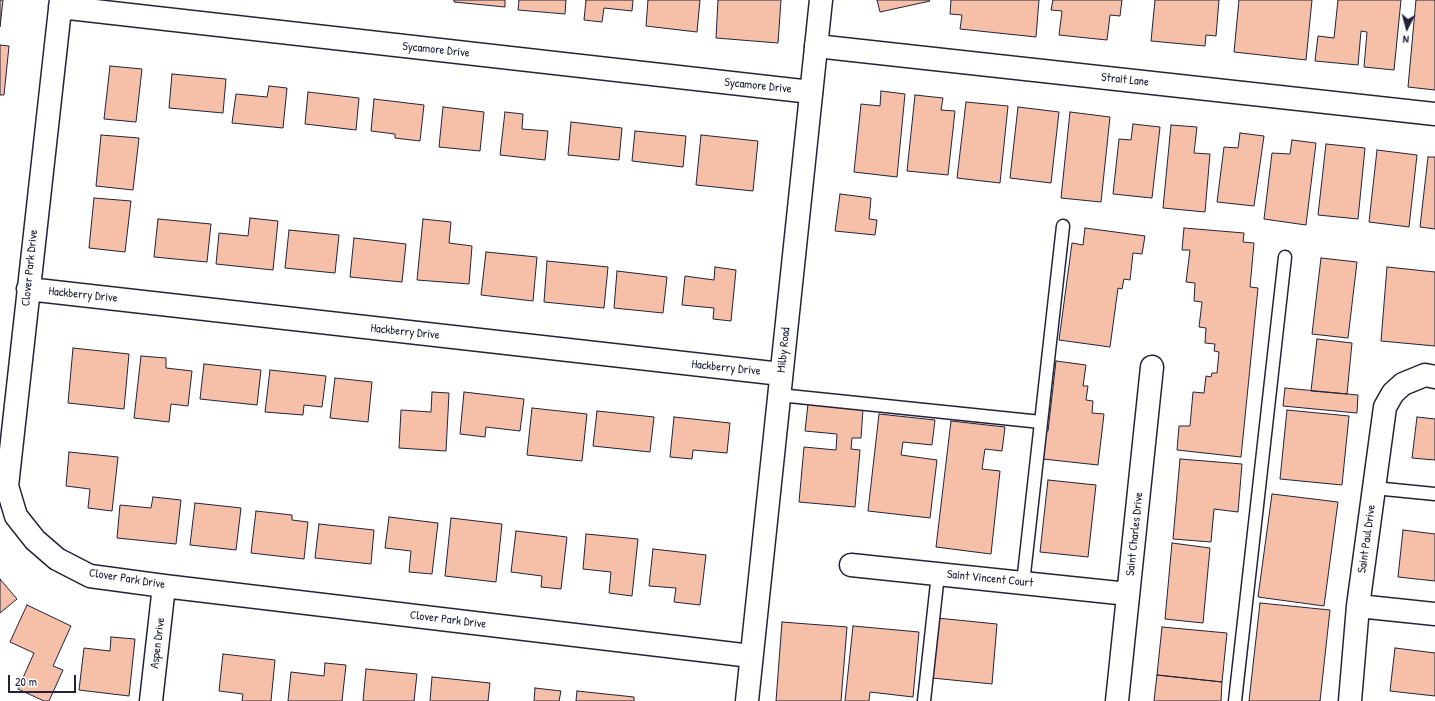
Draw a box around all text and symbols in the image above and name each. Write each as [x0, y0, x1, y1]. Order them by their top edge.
north arrow [1387, 8, 1427, 48]
text: N [1402, 33, 1409, 47]
street label: Sycamore Drive [402, 39, 470, 61]
street label: Strait Lane [1100, 70, 1150, 90]
street label: Sycamore Drive [724, 75, 792, 97]
street label: Clover Park Drive [19, 229, 41, 307]
street label: Hackberry Drive [48, 284, 118, 306]
street label: Hackberry Drive [370, 321, 440, 343]
street label: Milby Road [774, 327, 794, 373]
street label: Hackberry Drive [691, 357, 761, 379]
street label: Saint Charles Drive [1123, 491, 1147, 577]
street label: Saint Paul Drive [1355, 504, 1379, 574]
street label: Clover Park Drive [88, 566, 166, 592]
street label: Saint Vincent Court [946, 567, 1034, 591]
street label: Clover Park Drive [409, 608, 487, 632]
street label: Aspen Drive [148, 617, 168, 669]
scale bar [10, 667, 78, 693]
text: 20 m [15, 673, 37, 690]

